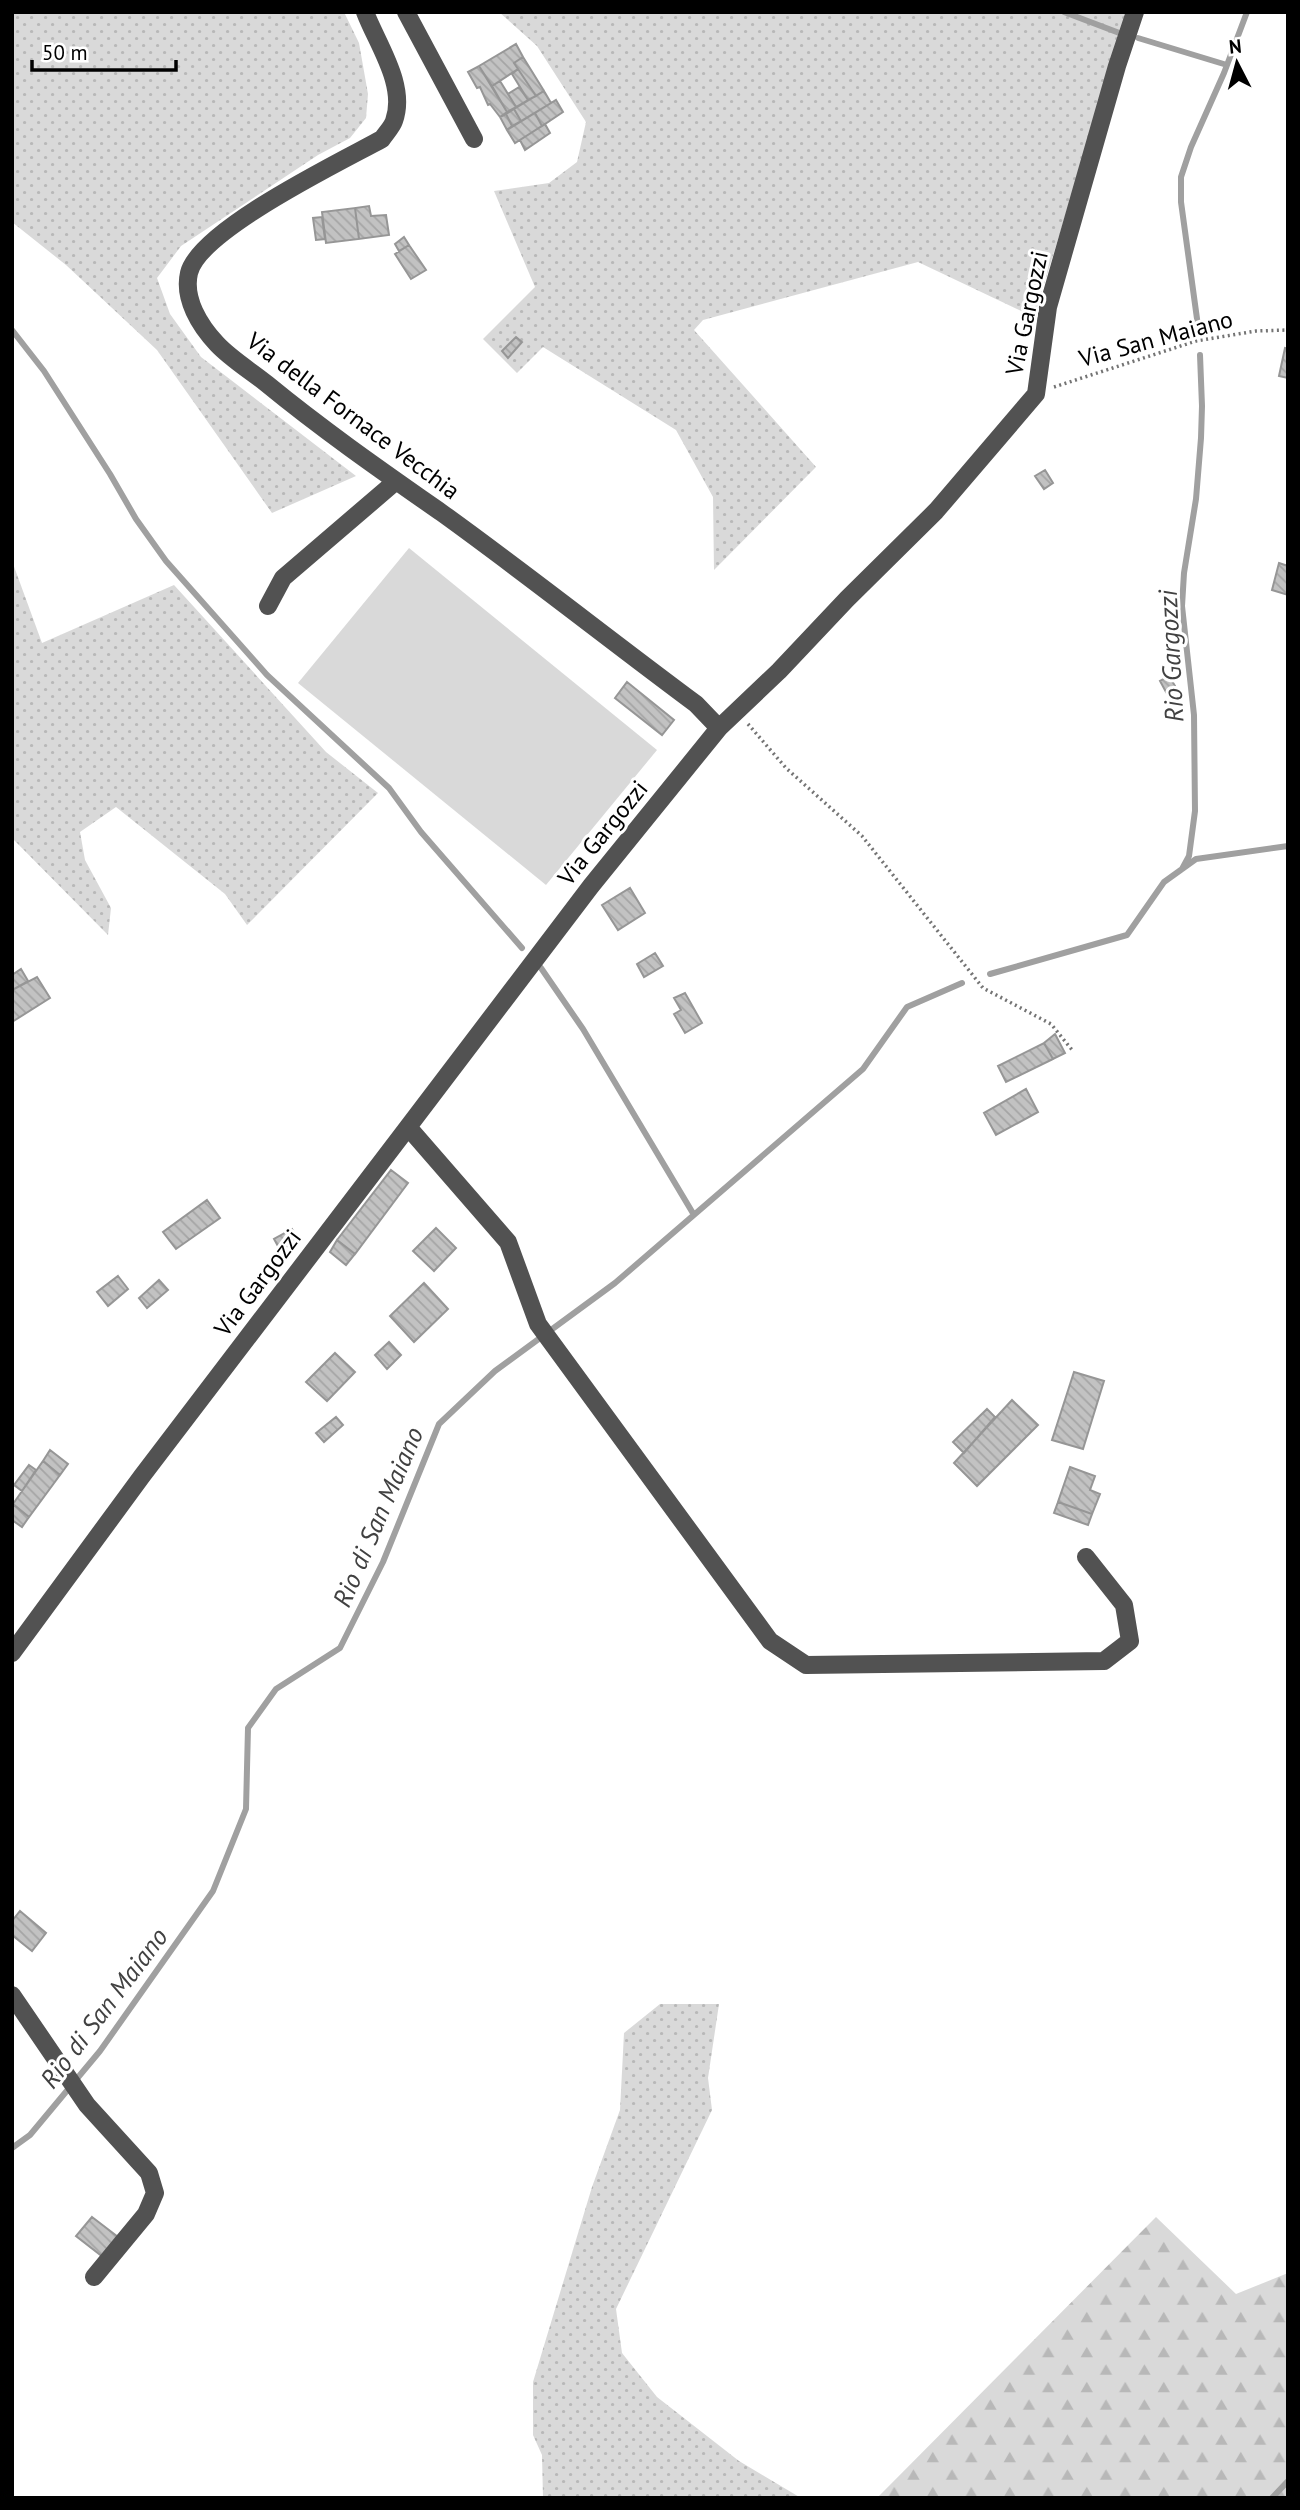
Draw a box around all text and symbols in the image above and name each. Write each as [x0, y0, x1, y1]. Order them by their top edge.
scale bar [32, 28, 175, 72]
north arrow [1202, 28, 1272, 98]
text: N [1228, 34, 1243, 59]
text: 50 m [42, 39, 88, 66]
street label: Via Gargozzi [998, 248, 1055, 379]
street label: Via San Maiano [1075, 303, 1236, 374]
street label: Via della Fornace Vecchia [240, 325, 466, 506]
water label: Rio Gargozzi [1150, 588, 1190, 723]
street label: Via Gargozzi [550, 774, 654, 892]
street label: Via Gargozzi [207, 1223, 308, 1343]
water label: Rio di San Maiano [325, 1422, 430, 1612]
water label: Rio di San Maiano [33, 1921, 175, 2094]

